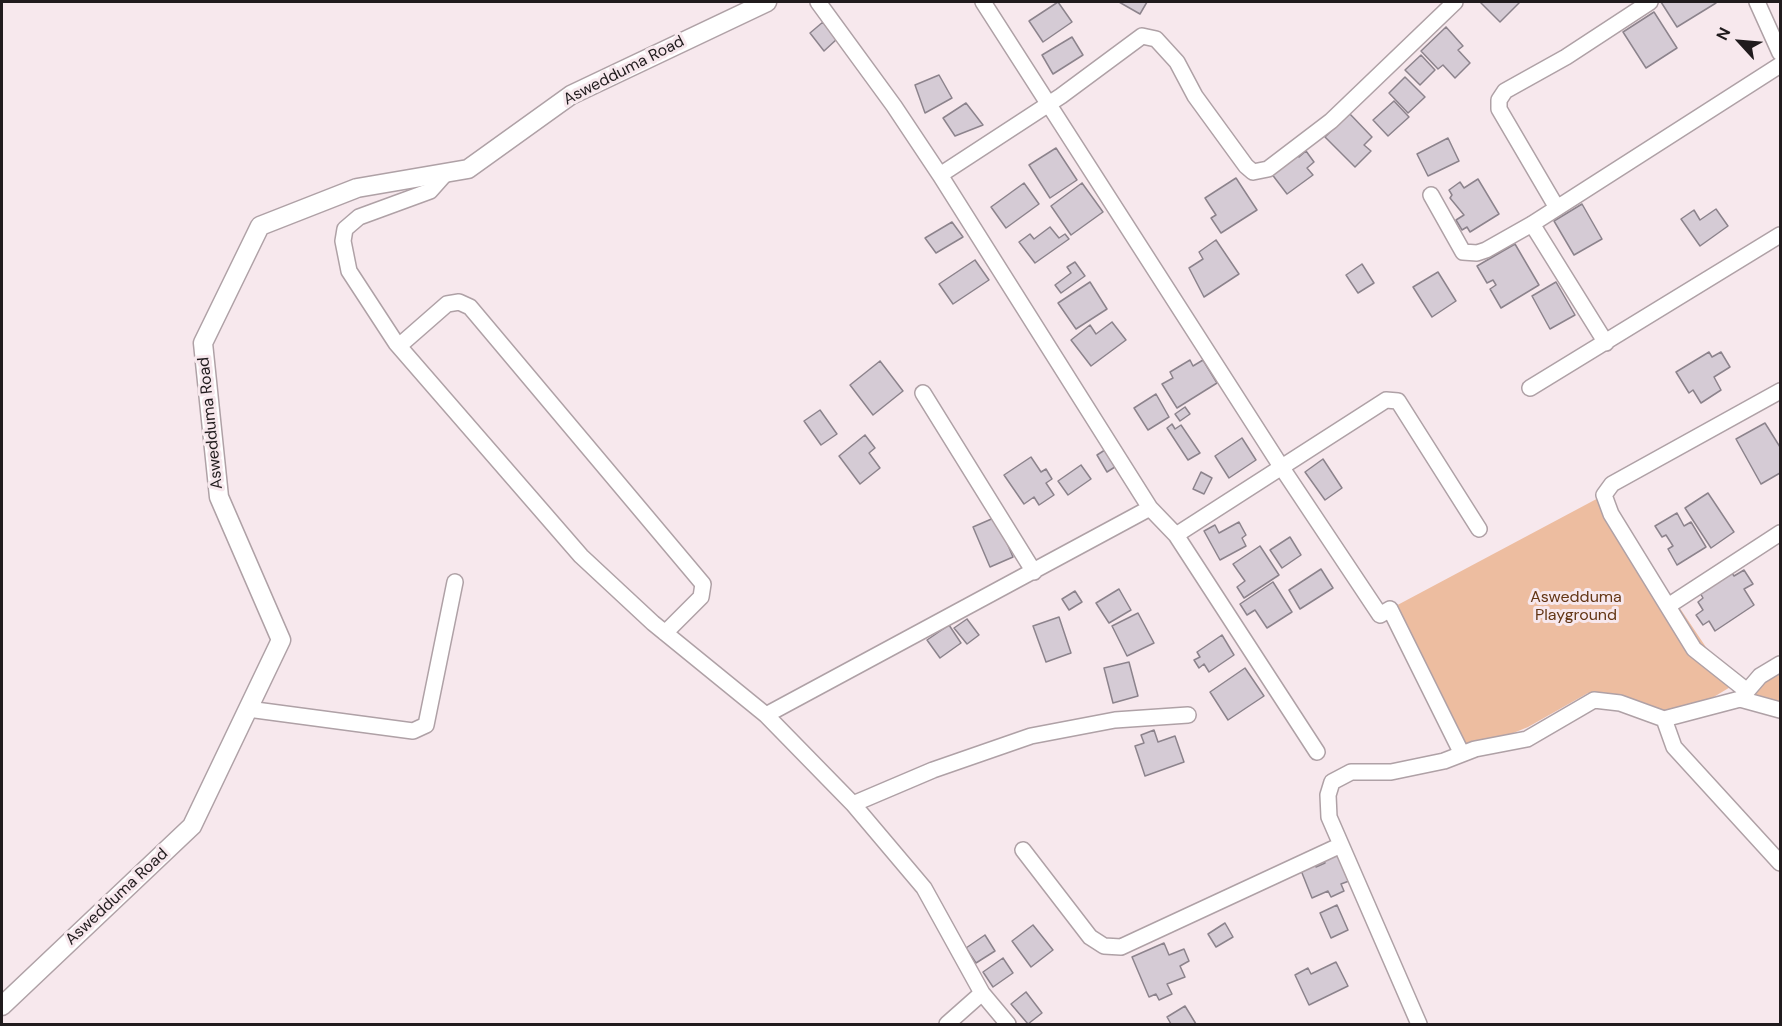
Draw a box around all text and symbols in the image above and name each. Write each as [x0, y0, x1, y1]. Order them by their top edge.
north arrow [1710, 12, 1770, 72]
text: N [1711, 24, 1735, 44]
street label: Aswedduma Road [560, 32, 688, 110]
street label: Aswedduma Road [194, 356, 228, 490]
park label: Aswedduma Playground [1530, 588, 1622, 626]
street label: Aswedduma Road [62, 845, 172, 949]

